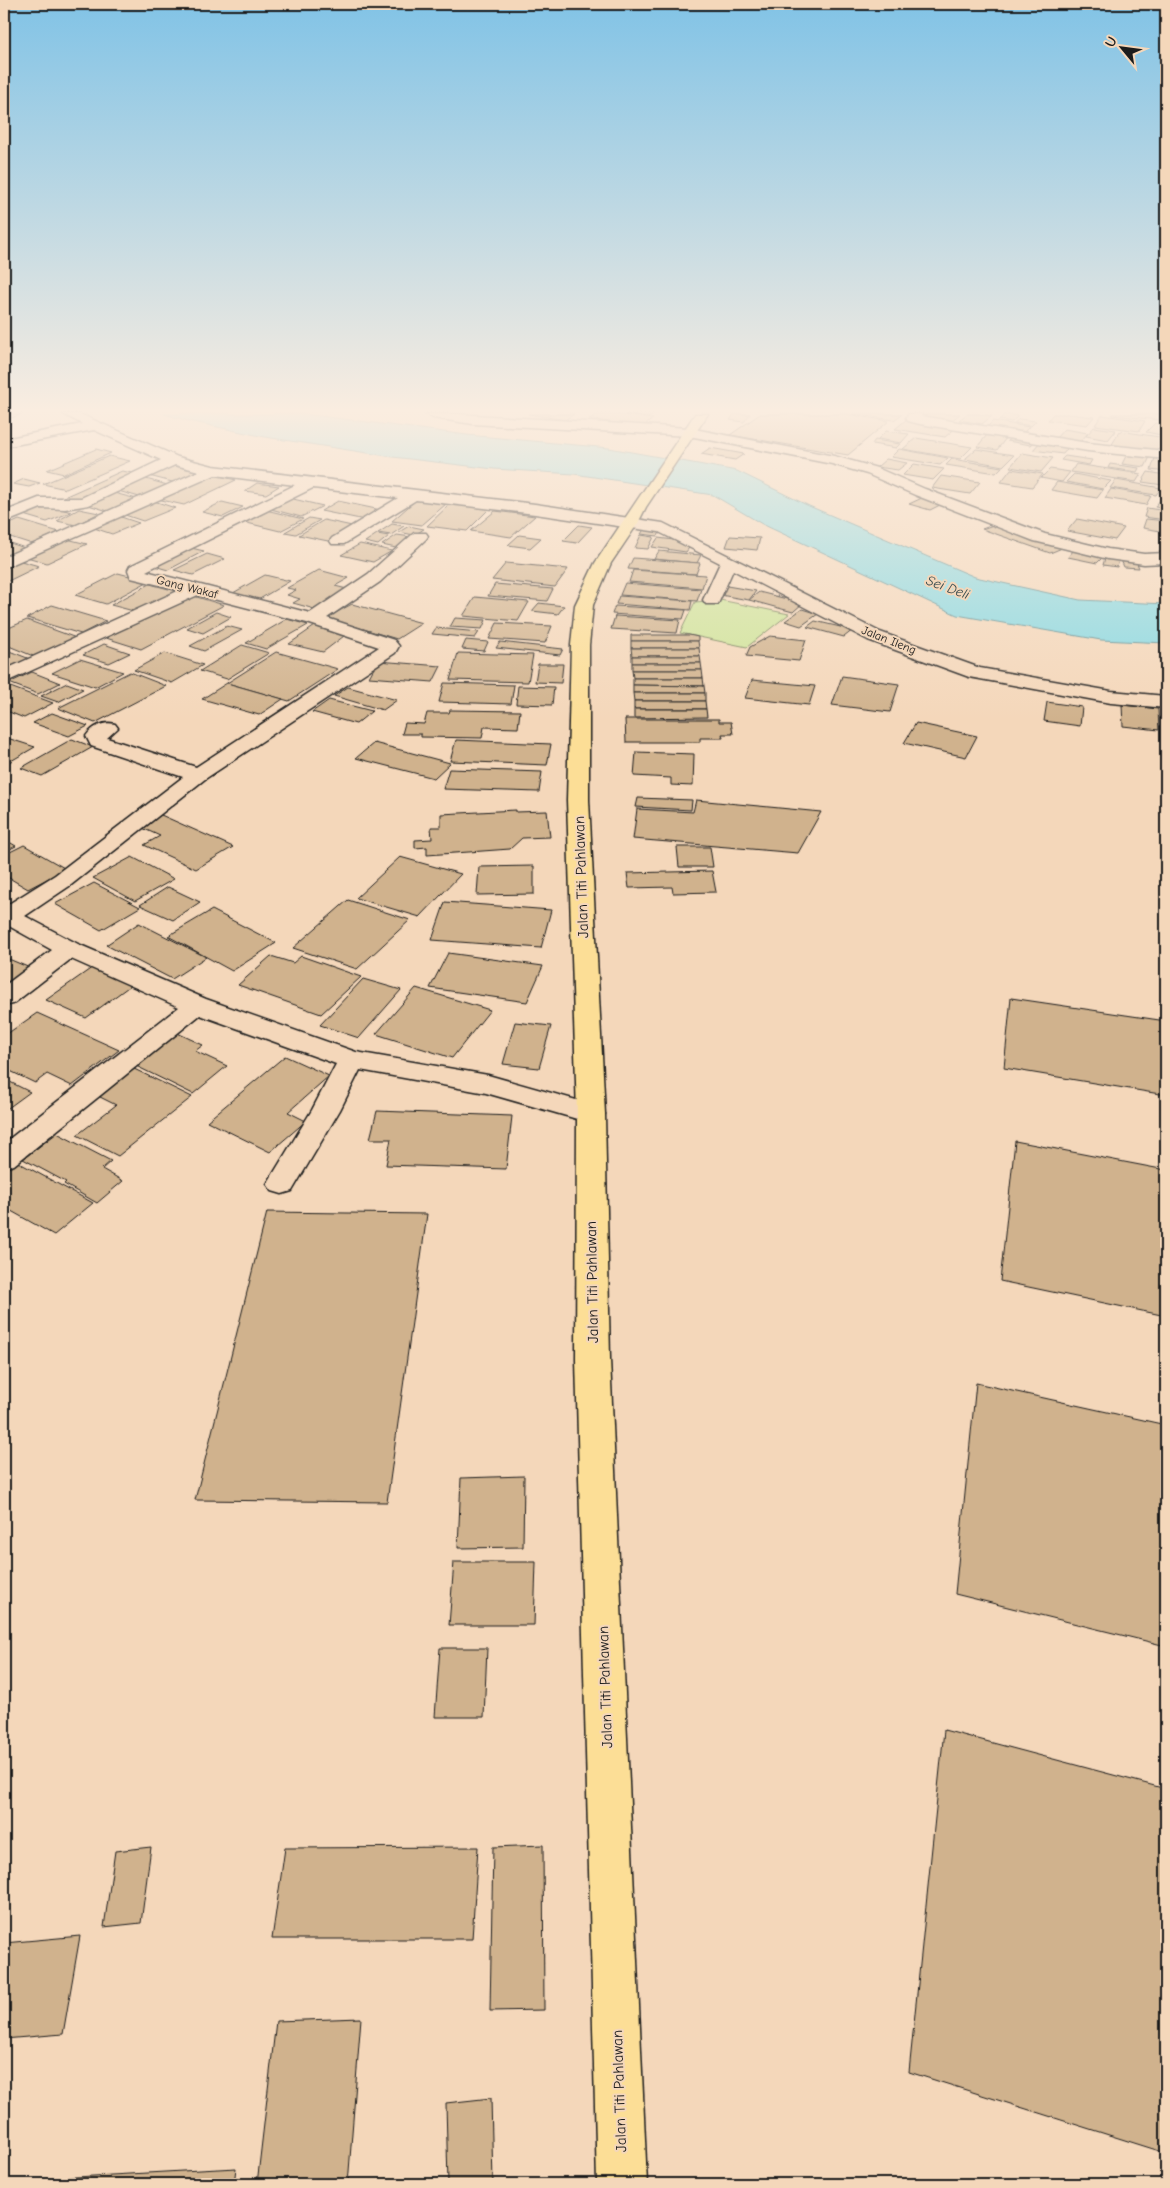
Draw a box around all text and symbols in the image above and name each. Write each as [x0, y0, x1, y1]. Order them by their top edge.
north arrow [1098, 22, 1148, 72]
text: U [1101, 34, 1121, 50]
water label: Sei Deli [924, 572, 972, 603]
street label: Gang Wakaf [155, 573, 220, 602]
street label: Jalan Ileng [860, 623, 918, 657]
street label: Jalan Titi Pahlawan [570, 816, 592, 938]
street label: Jalan Titi Pahlawan [582, 1221, 602, 1343]
street label: Jalan Titi Pahlawan [594, 1626, 616, 1748]
street label: Jalan Titi Pahlawan [608, 2030, 630, 2152]

